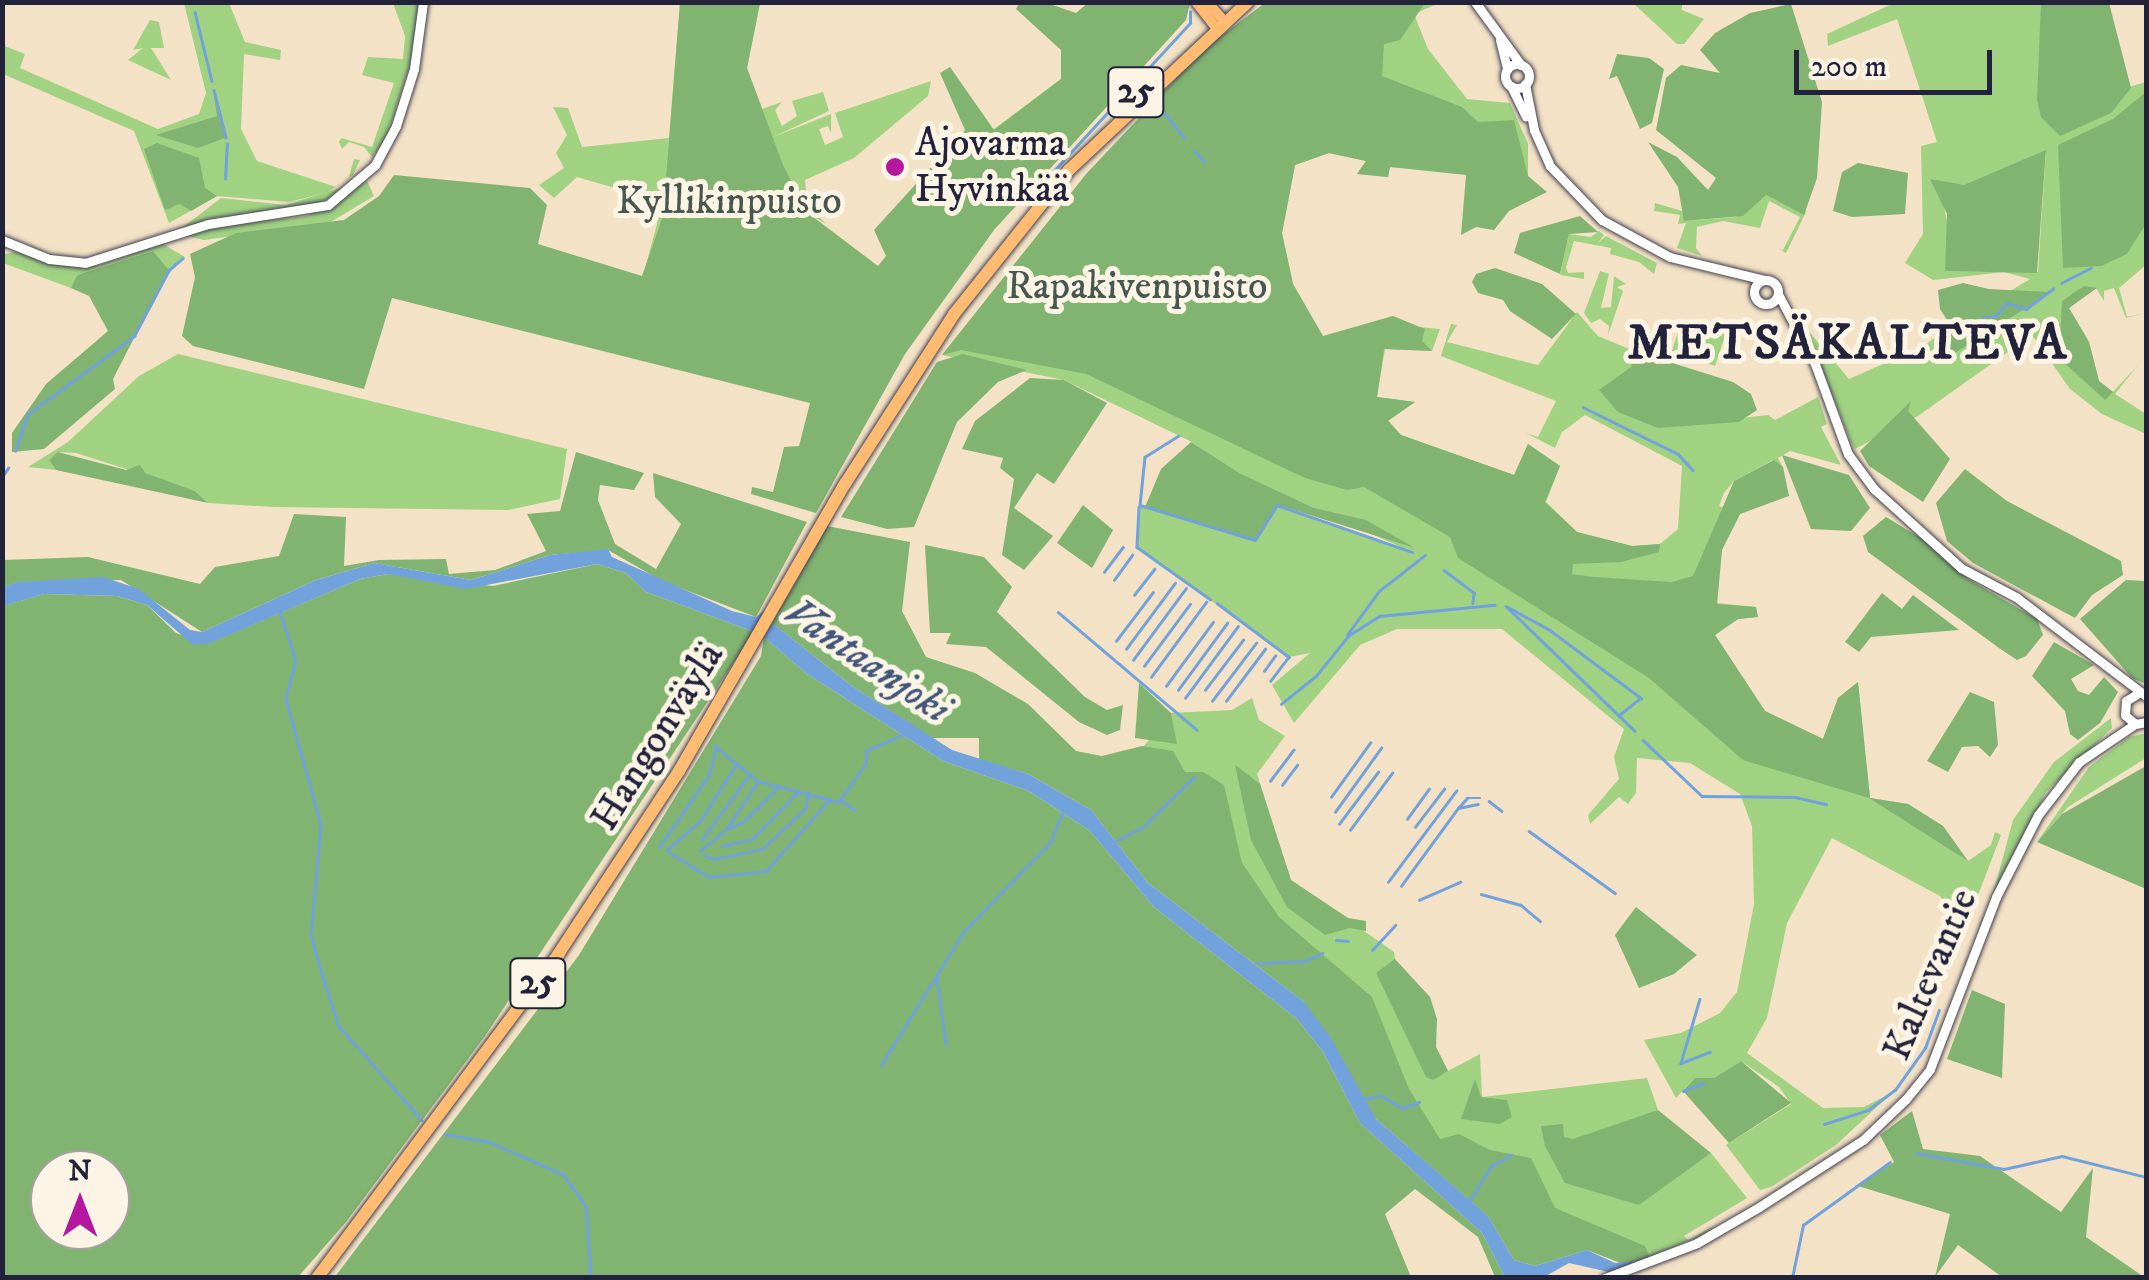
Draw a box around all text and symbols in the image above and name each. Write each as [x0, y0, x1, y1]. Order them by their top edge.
scale bar [1799, 30, 1996, 92]
text: 200 m [1811, 49, 1887, 86]
road number: 25 [1106, 59, 1166, 125]
place label: Ajovarma Hyvinkää [915, 120, 1069, 214]
marker: Ajovarma Hyvinkää [884, 156, 906, 178]
park label: Kyllikinpuisto [616, 178, 842, 226]
park label: Rapakivenpuisto [1006, 263, 1268, 311]
district label: METSÄKALTEVA [1627, 314, 2069, 374]
water label: Vantaanjoki [774, 587, 960, 735]
street label: Hangonväylä [581, 634, 735, 840]
street label: Kaltevantie [1873, 882, 1989, 1068]
road number: 25 [508, 950, 568, 1016]
north arrow [30, 1150, 130, 1250]
text: N [69, 1154, 91, 1189]

